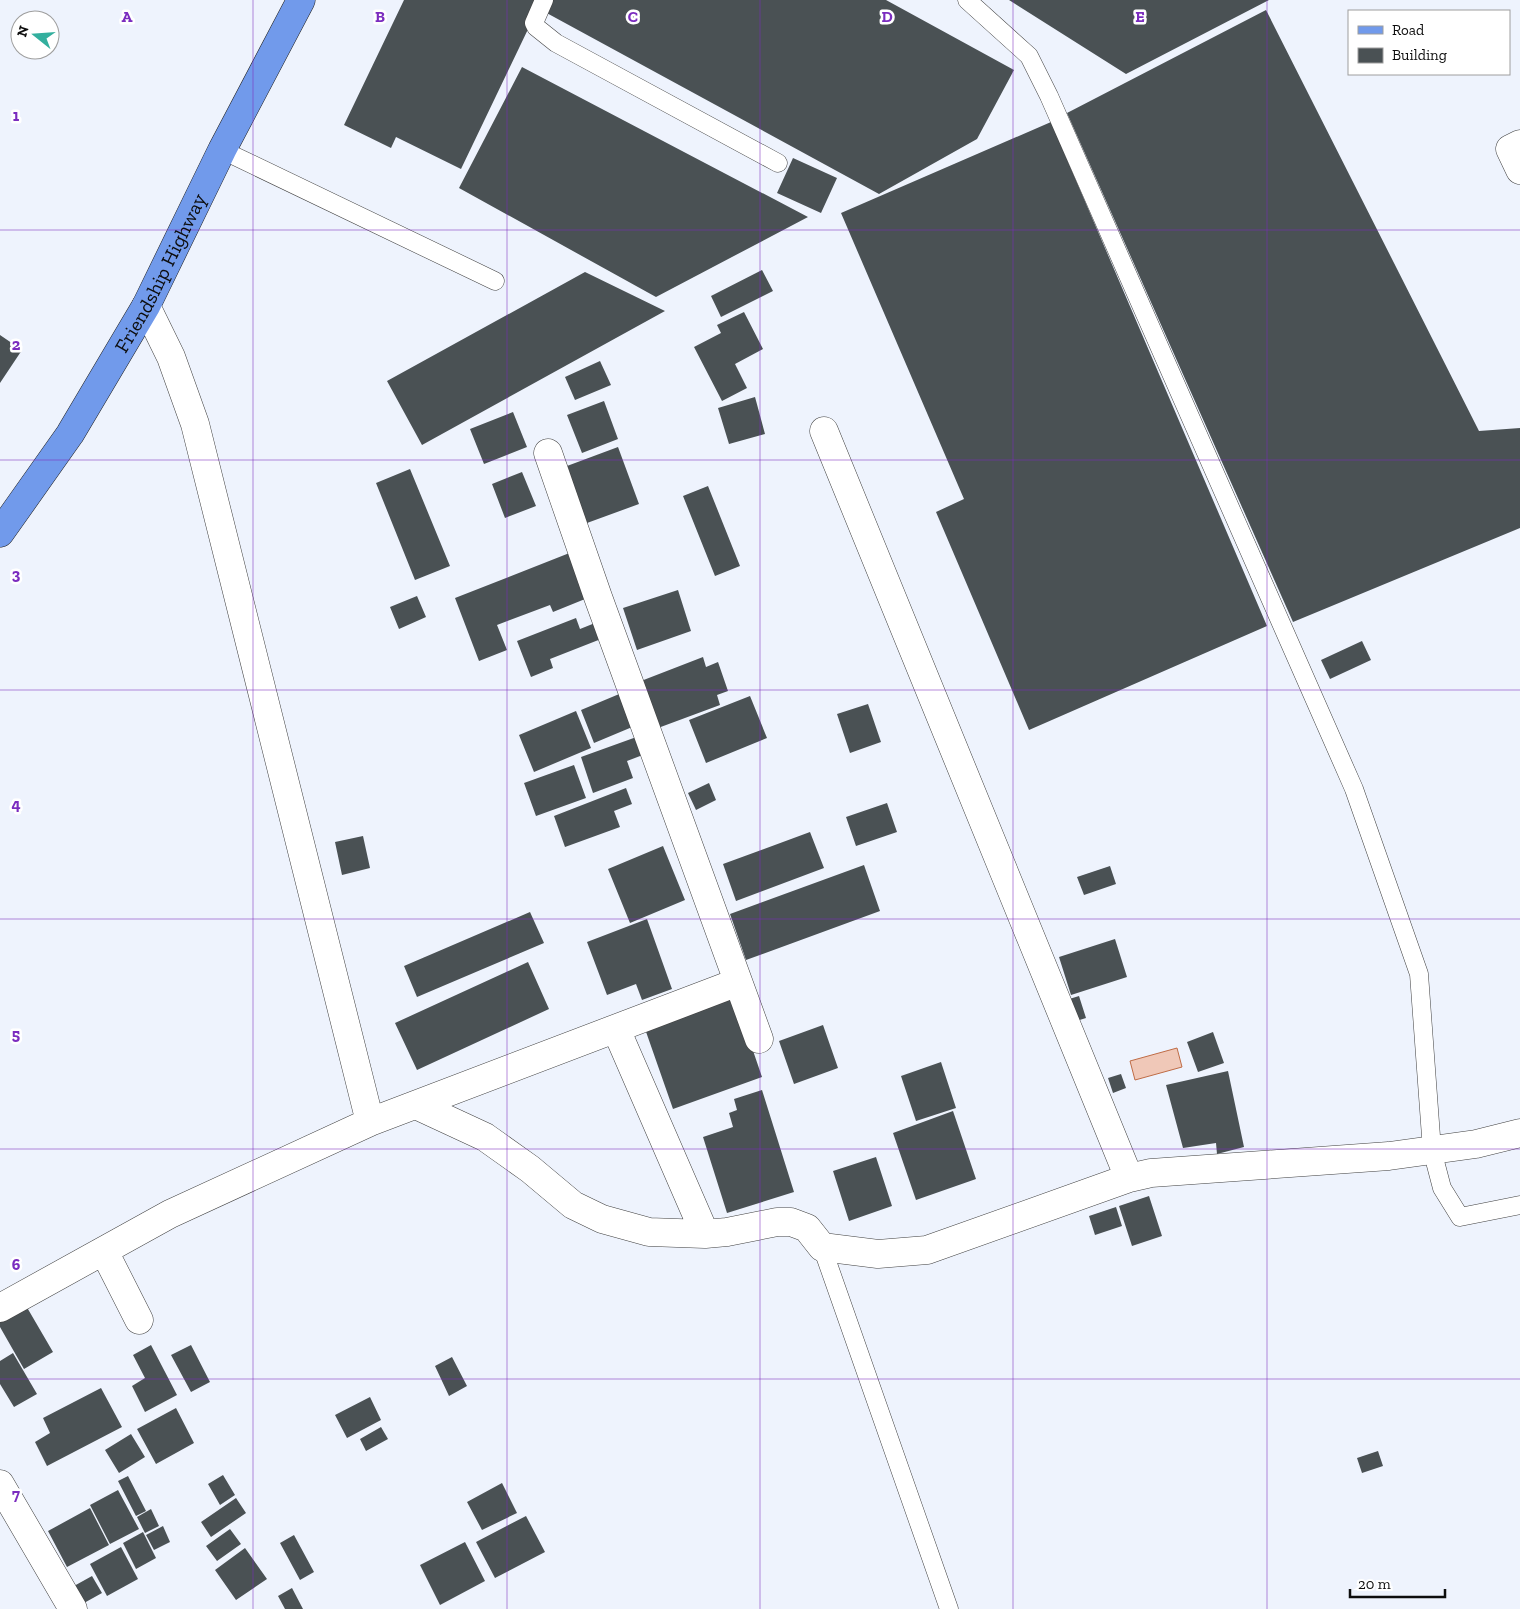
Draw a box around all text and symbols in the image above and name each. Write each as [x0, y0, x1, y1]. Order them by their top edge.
text: A [122, 7, 133, 26]
text: B [375, 7, 385, 26]
text: C [628, 7, 638, 26]
text: D [881, 7, 893, 26]
text: E [1135, 7, 1145, 26]
north arrow [10, 10, 60, 60]
legend [1348, 10, 1510, 75]
text: Road [1392, 21, 1425, 39]
text: N [13, 23, 33, 39]
text: Building [1392, 46, 1447, 64]
text: 1 [13, 106, 20, 125]
street label: Friendship Highway [109, 189, 211, 357]
text: 2 [12, 335, 21, 354]
text: 3 [12, 565, 21, 584]
text: 4 [11, 795, 21, 814]
text: 5 [12, 1025, 20, 1044]
text: 6 [12, 1255, 21, 1274]
text: 7 [12, 1485, 20, 1504]
scale bar [1350, 1566, 1445, 1598]
text: 20 m [1358, 1575, 1391, 1593]

